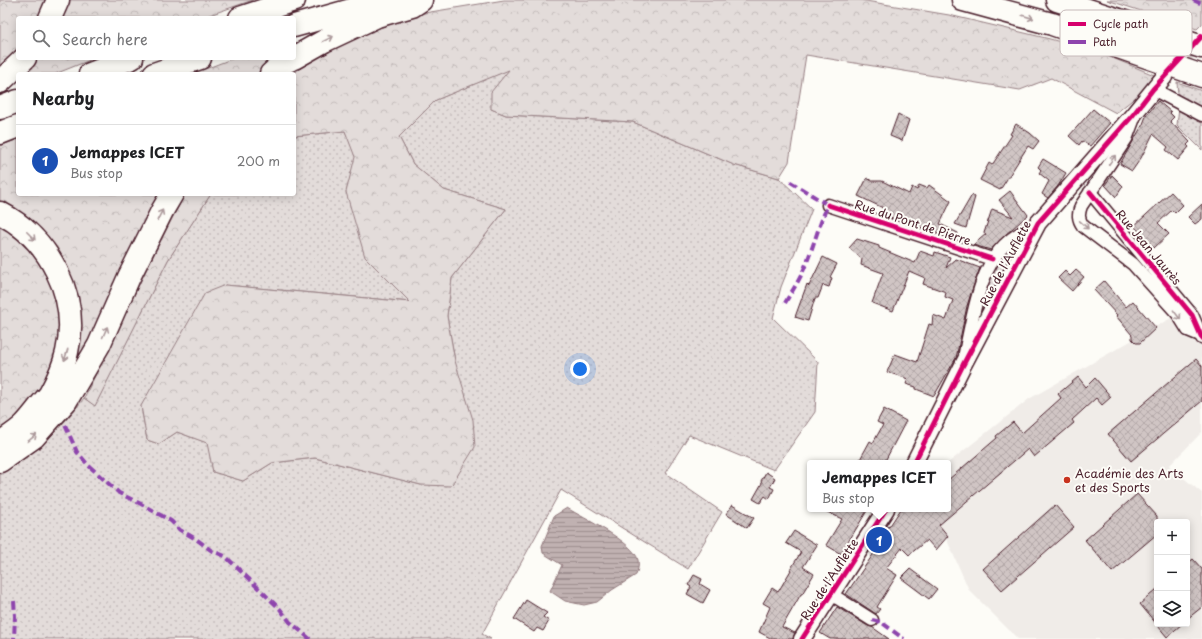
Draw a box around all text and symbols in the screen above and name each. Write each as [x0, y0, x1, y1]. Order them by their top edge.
legend [1060, 10, 1192, 56]
one-way arrow [1021, 14, 1034, 21]
text: Cycle path [1093, 15, 1148, 32]
search box [16, 16, 296, 60]
icon: search [30, 27, 52, 49]
text: Search here [62, 27, 148, 50]
text: Path [1093, 33, 1117, 50]
one-way arrow [322, 35, 334, 42]
text: Nearby [32, 85, 94, 111]
text: Jemappes ICET [70, 140, 184, 163]
text: 1 [42, 151, 48, 170]
text: 200 m [237, 151, 280, 170]
one-way arrow [1108, 154, 1116, 165]
text: Bus stop [70, 163, 123, 182]
street label: Rue du Pont de Pierre [853, 195, 973, 249]
street label: Rue Jean Jaurès [1112, 205, 1186, 289]
one-way arrow [157, 209, 165, 221]
street label: Rue de l'Auflette [975, 217, 1035, 309]
one-way arrow [1079, 221, 1089, 230]
one-way arrow [26, 231, 36, 241]
one-way arrow [1173, 309, 1182, 320]
one-way arrow [102, 327, 109, 339]
one-way arrow [62, 348, 69, 361]
your location [570, 359, 590, 379]
one-way arrow [26, 434, 37, 443]
popup [807, 460, 951, 512]
place label: Académie des Arts et des Sports [1075, 464, 1184, 496]
text: Jemappes ICET [822, 465, 936, 488]
marker: Académie des Arts et des Sports [1062, 475, 1072, 485]
text: Bus stop [822, 488, 875, 507]
map controls [1154, 519, 1190, 627]
button: + [1154, 519, 1190, 555]
pin: 1 [866, 525, 892, 555]
street label: Rue de l'Auflette [796, 534, 862, 624]
button: − [1154, 555, 1190, 591]
button: layers [1154, 591, 1190, 627]

